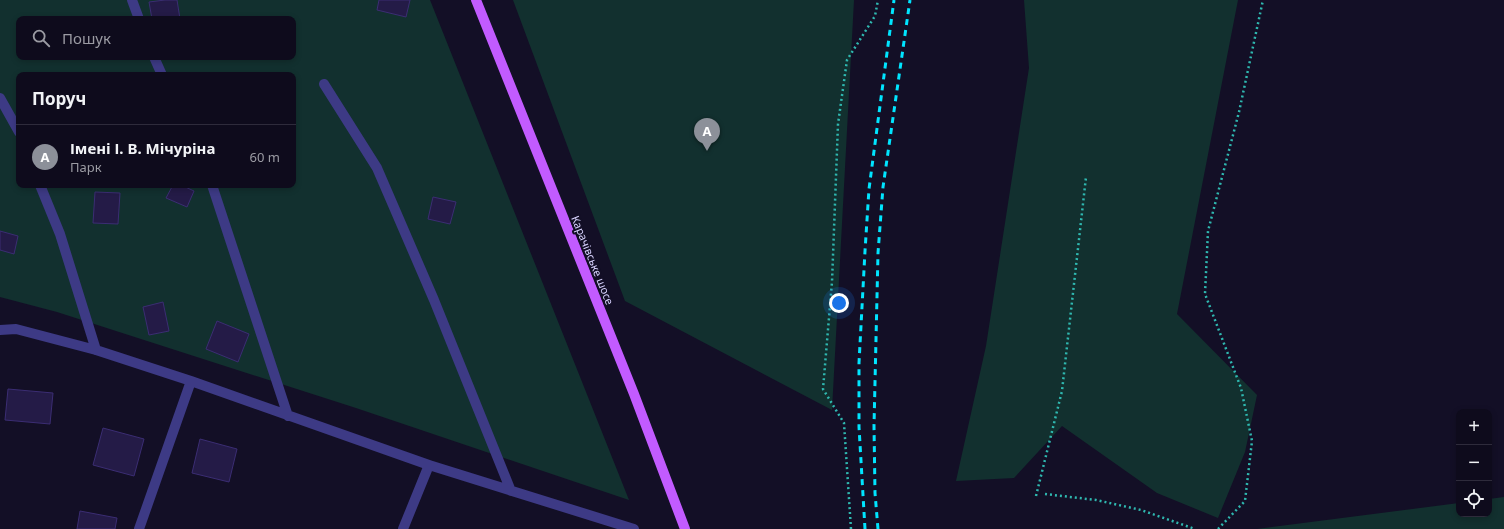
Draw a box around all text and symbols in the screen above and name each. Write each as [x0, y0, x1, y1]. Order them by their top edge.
search box [16, 16, 296, 60]
icon: search [30, 27, 52, 49]
text: Пошук [62, 28, 111, 48]
text: Поруч [32, 87, 86, 110]
pin: A [694, 118, 720, 151]
text: Імені І. В. Мічуріна [70, 138, 215, 158]
text: A [41, 148, 50, 166]
text: 60 m [250, 148, 280, 166]
text: Парк [70, 158, 102, 176]
street label: Карачівське шосе [568, 213, 618, 307]
your location [829, 293, 849, 313]
map controls [1456, 409, 1492, 517]
button: + [1456, 409, 1492, 445]
button: − [1456, 445, 1492, 481]
button: locate [1456, 481, 1492, 517]

